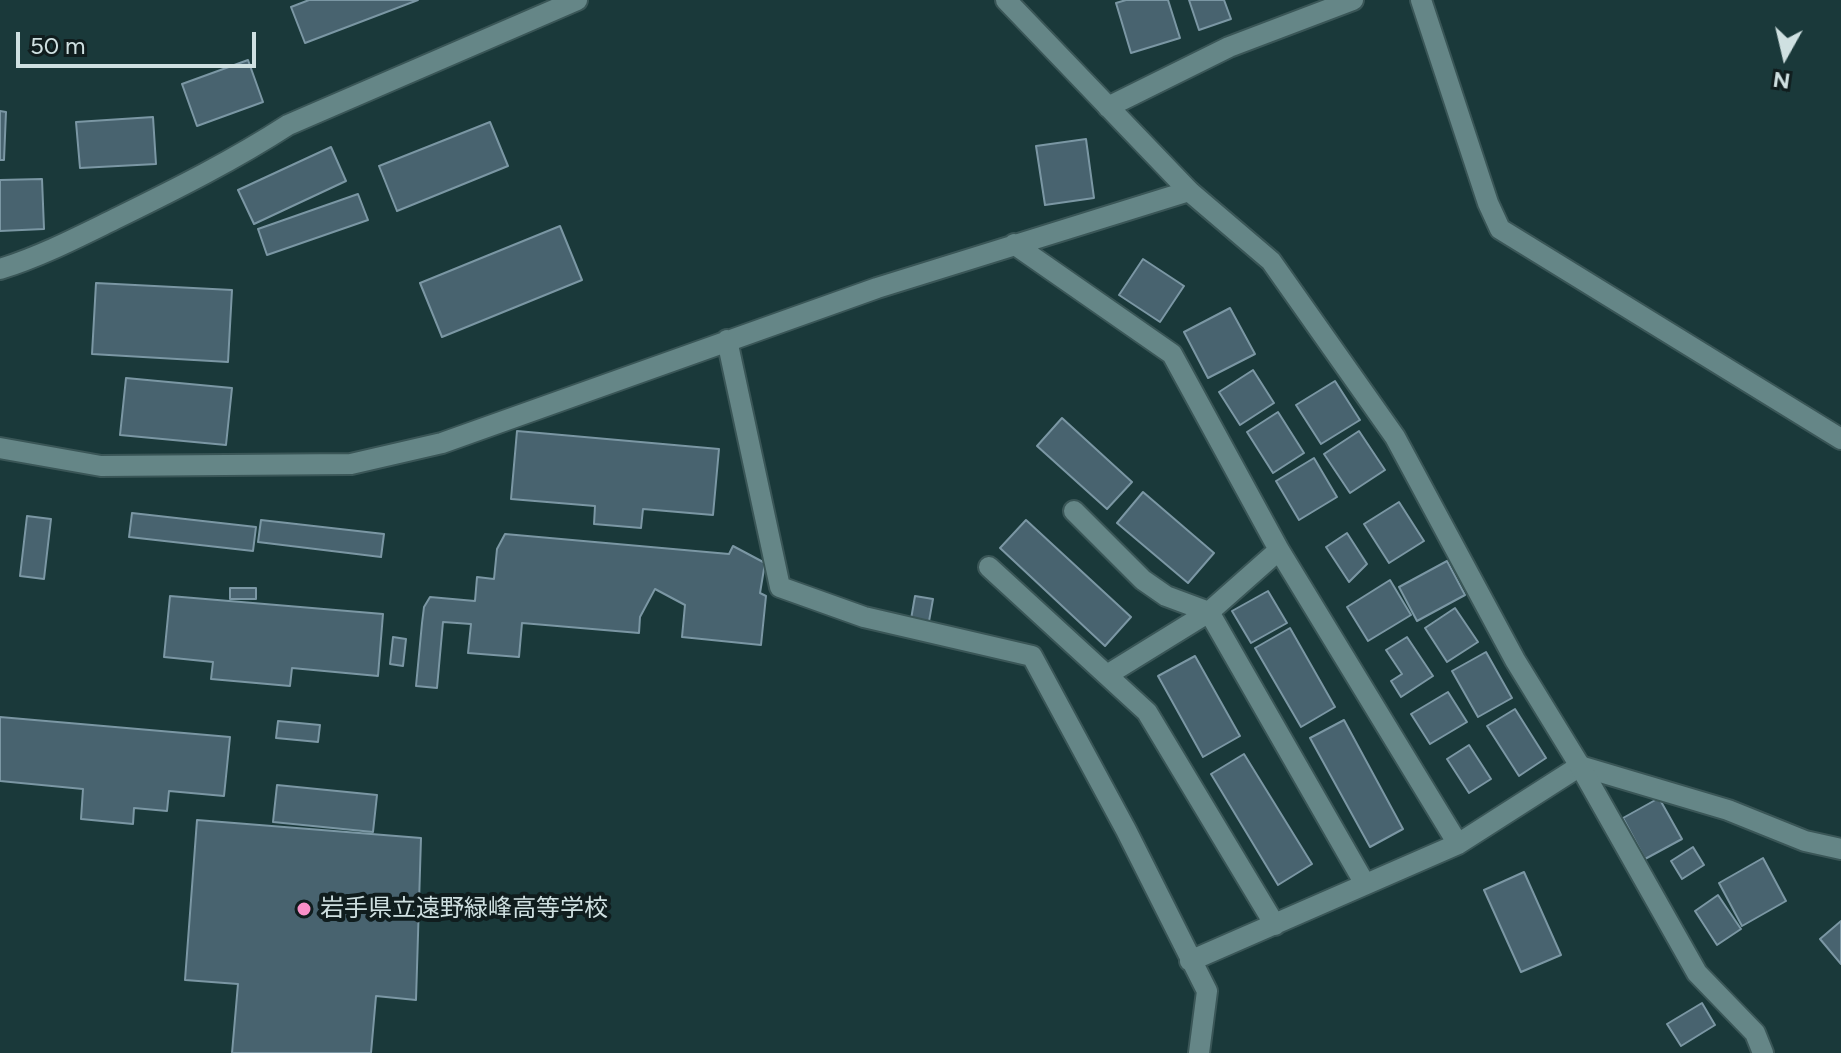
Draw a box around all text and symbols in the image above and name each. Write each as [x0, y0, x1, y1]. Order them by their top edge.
scale bar [20, 16, 260, 66]
north arrow [1745, 16, 1825, 96]
text: 50 m [30, 31, 86, 60]
text: N [1771, 66, 1792, 95]
place label: 岩手県立遠野緑峰高等学校 [320, 895, 608, 923]
marker: 岩手県立遠野緑峰高等学校 [295, 900, 313, 918]

